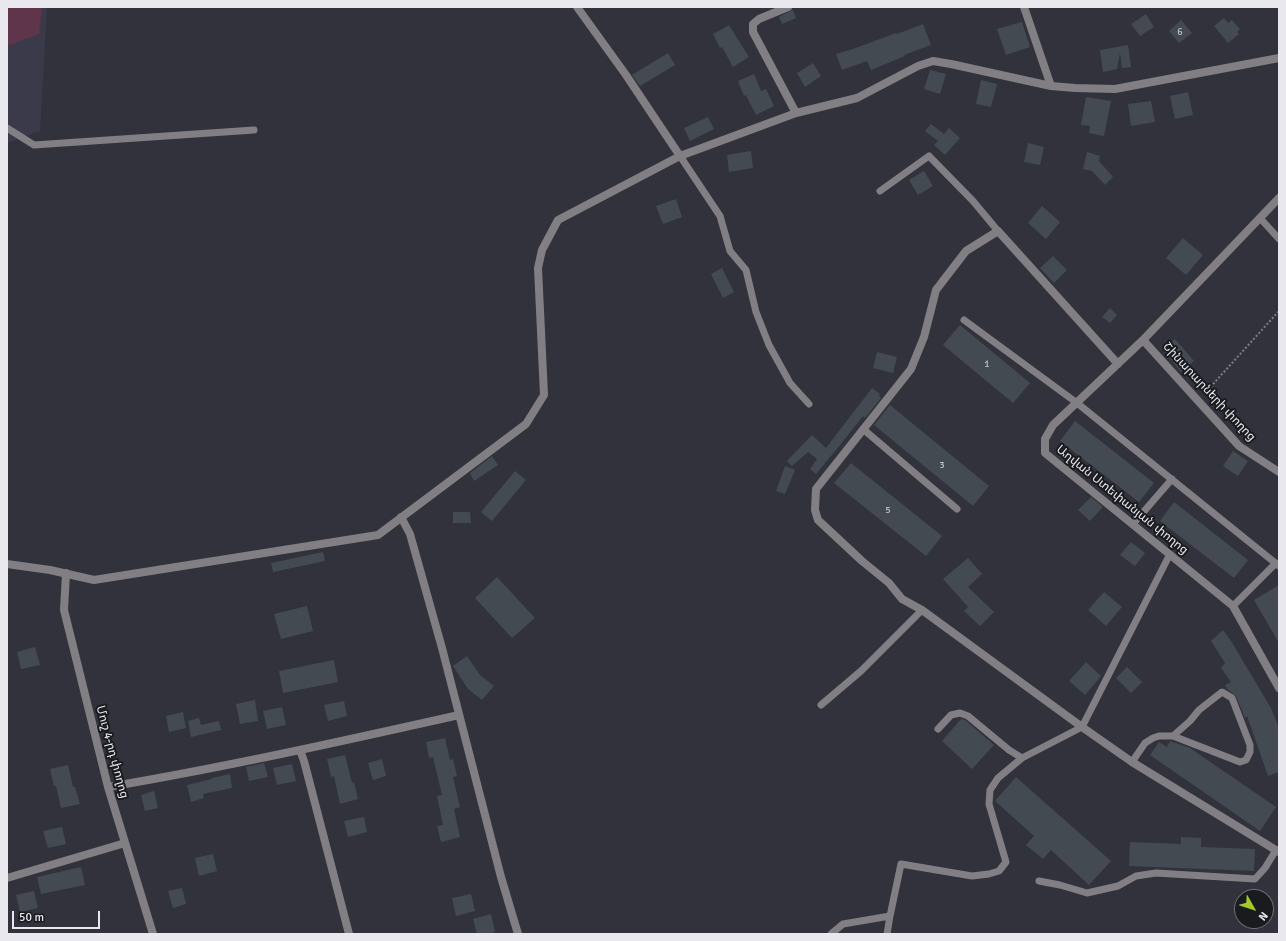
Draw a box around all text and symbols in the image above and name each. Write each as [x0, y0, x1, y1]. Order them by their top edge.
house number: 6 [1177, 26, 1183, 38]
street label: Շինարարների փողոց [1160, 340, 1258, 444]
house number: 1 [984, 358, 990, 370]
street label: Աղվան Ստեփանյան փողոց [1053, 442, 1191, 558]
house number: 3 [939, 459, 945, 471]
house number: 5 [885, 504, 891, 516]
street label: Մուշ 4-րդ փողոց [93, 704, 131, 800]
north arrow [1234, 889, 1274, 929]
scale bar [14, 903, 102, 929]
text: N [1255, 909, 1270, 923]
text: 50 m [19, 910, 44, 925]

